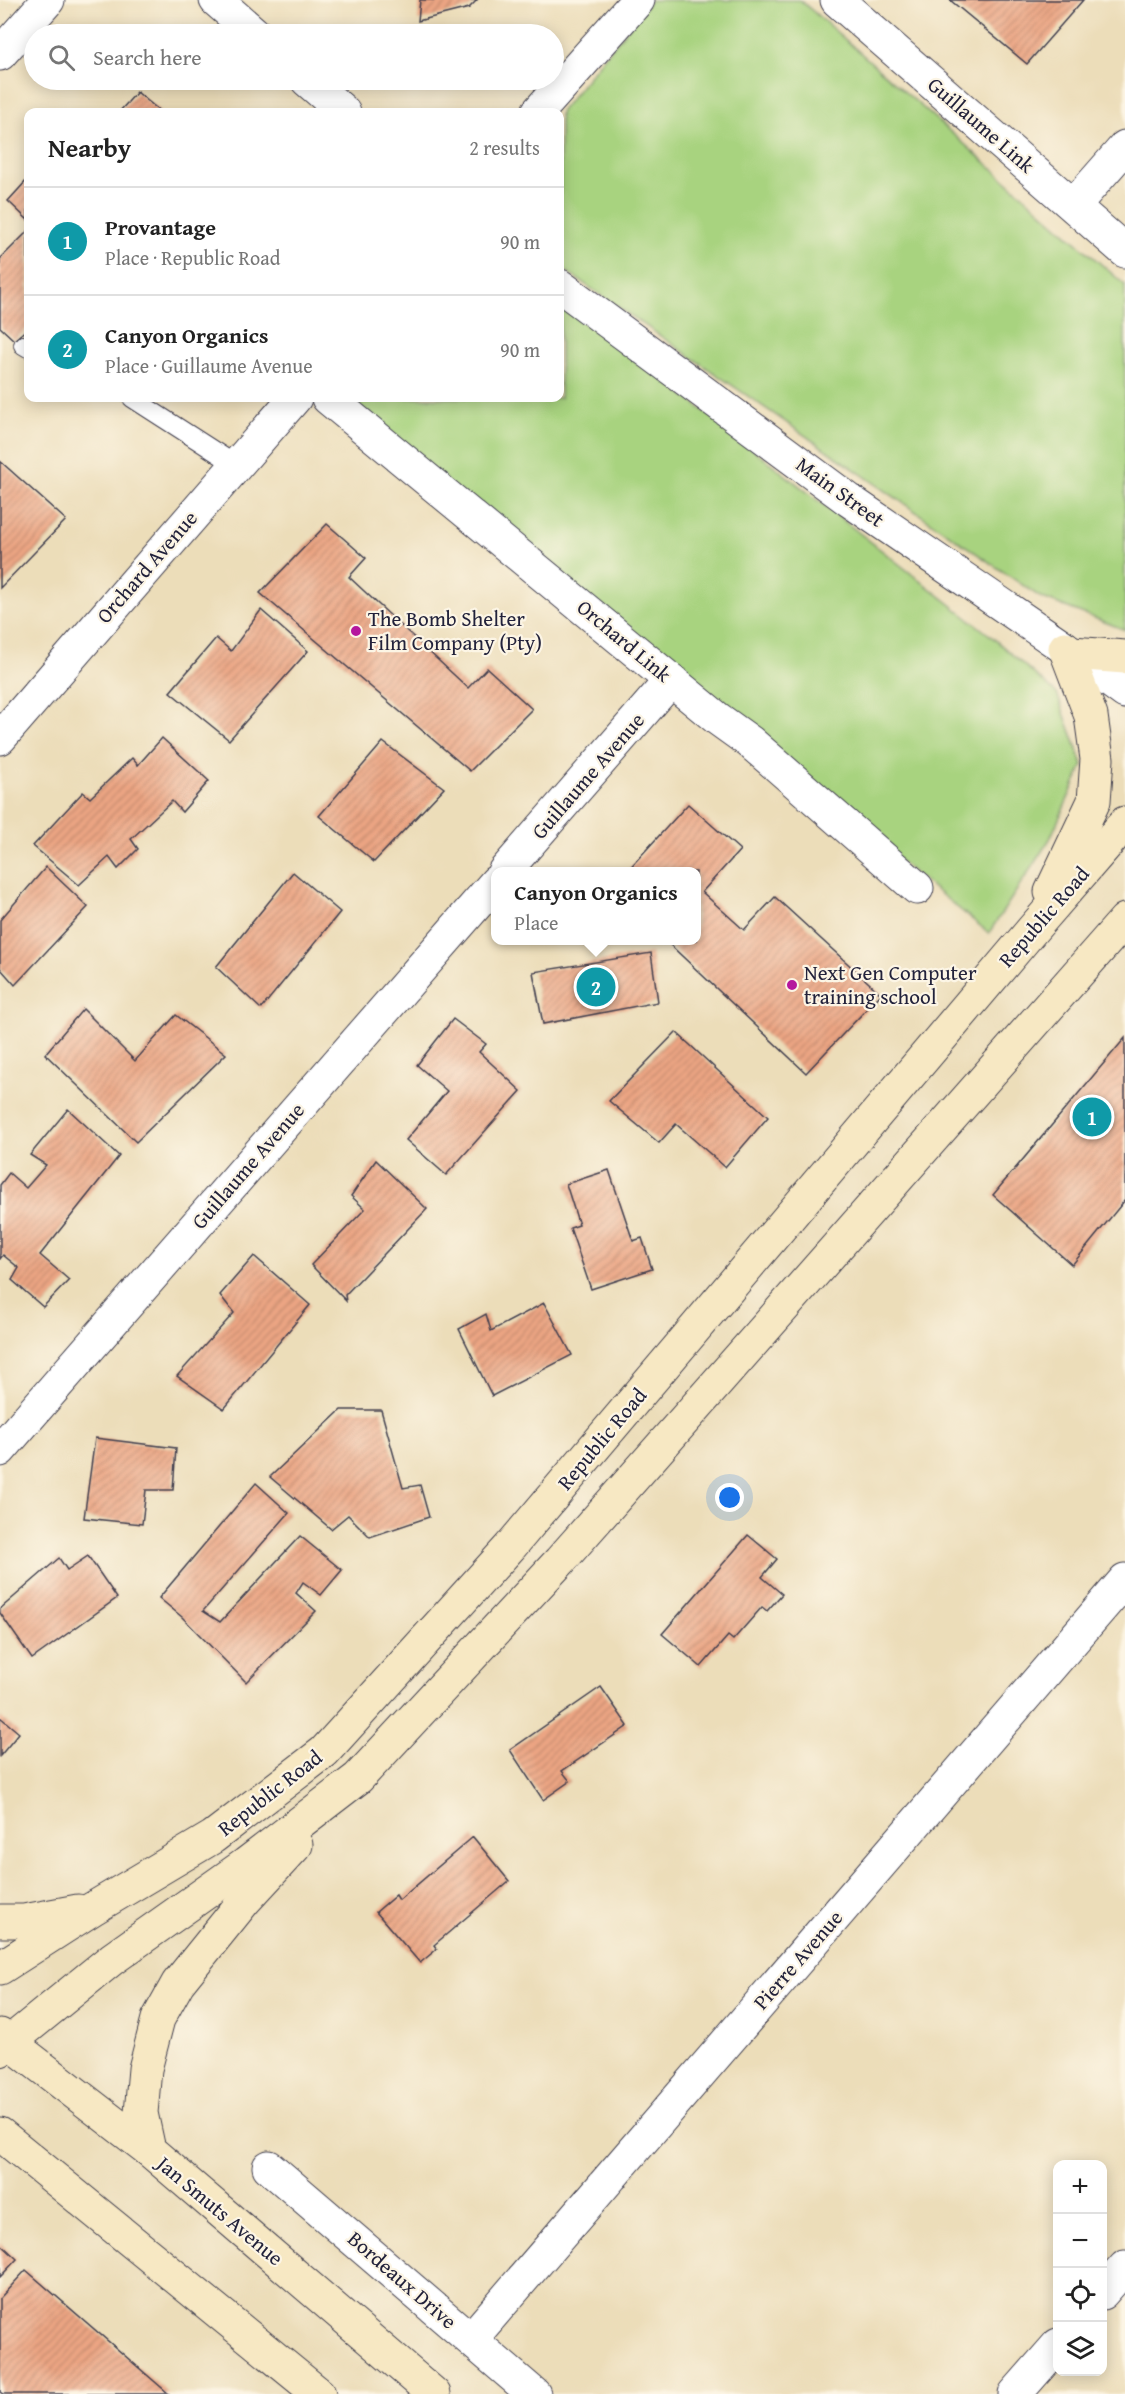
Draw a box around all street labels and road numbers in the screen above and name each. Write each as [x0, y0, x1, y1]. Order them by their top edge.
street label: Guillaume Link [921, 69, 1042, 180]
street label: Main Street [790, 449, 891, 535]
street label: Orchard Avenue [89, 503, 205, 630]
street label: Orchard Link [570, 592, 678, 690]
street label: Guillaume Avenue [524, 705, 652, 846]
street label: Republic Road [991, 859, 1097, 974]
street label: Guillaume Avenue [184, 1095, 312, 1236]
street label: Republic Road [550, 1380, 654, 1497]
street label: Republic Road [211, 1741, 329, 1843]
street label: Pierre Avenue [746, 1903, 850, 2016]
street label: Jan Smuts Avenue [148, 2146, 290, 2273]
street label: Bordeaux Drive [341, 2223, 464, 2336]

